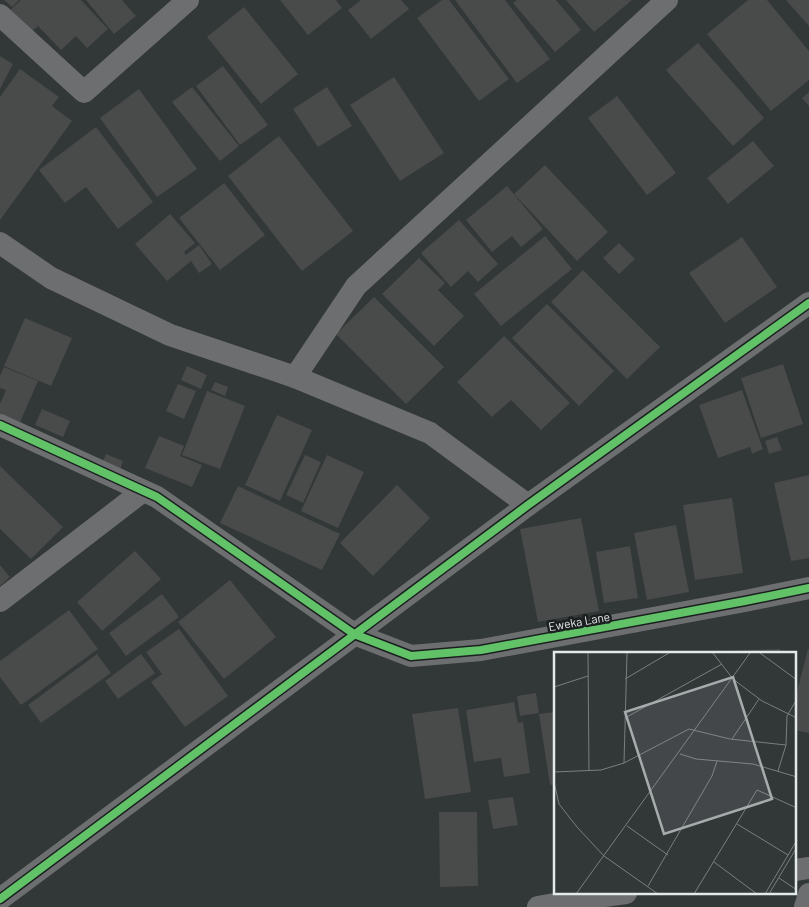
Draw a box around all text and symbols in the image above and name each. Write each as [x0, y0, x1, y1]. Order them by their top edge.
street label: Eweka Lane [547, 609, 611, 633]
inset map [554, 652, 796, 894]

